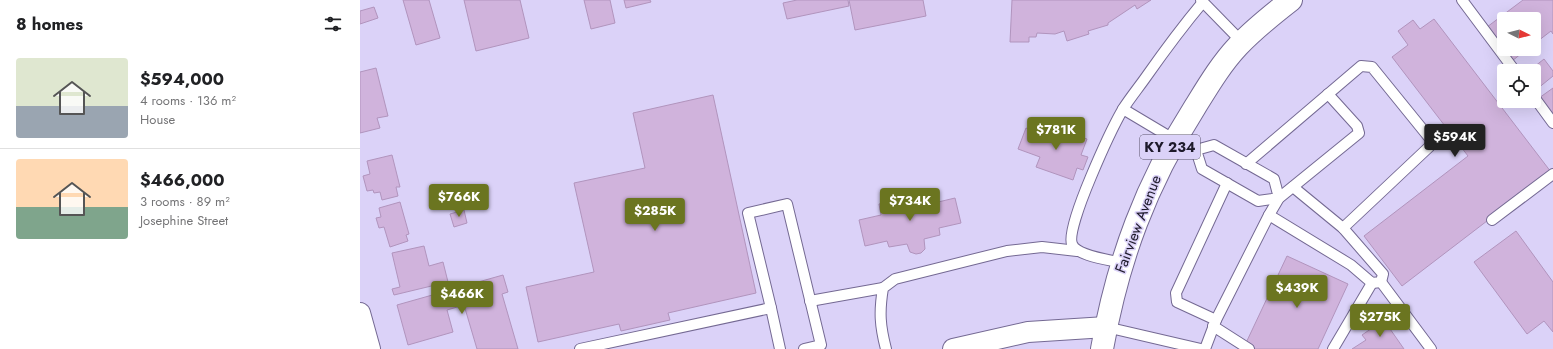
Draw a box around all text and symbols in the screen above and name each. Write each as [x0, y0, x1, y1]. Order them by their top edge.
text: 8 homes [16, 12, 83, 36]
north arrow [1497, 12, 1541, 56]
map controls [1497, 12, 1541, 108]
icon: filters [322, 13, 344, 35]
button: locate [1497, 64, 1541, 108]
text: $594,000 [140, 67, 224, 91]
icon: home [48, 74, 96, 122]
text: 4 rooms · 136 m² [140, 91, 236, 110]
text: House [140, 110, 175, 129]
pin: $781K [1028, 117, 1084, 151]
text: $781K [1036, 120, 1076, 139]
pin: $594K [1427, 124, 1483, 158]
text: $594K [1433, 127, 1477, 146]
road number: KY 234 [1140, 135, 1200, 159]
text: $466,000 [140, 168, 224, 192]
street label: Fairview Avenue [1109, 172, 1167, 276]
icon: home [48, 175, 96, 223]
pin: $766K [431, 184, 487, 218]
text: $766K [438, 187, 480, 206]
pin: $734K [882, 188, 938, 222]
text: $734K [889, 191, 931, 210]
text: 3 rooms · 89 m² [140, 192, 230, 211]
pin: $285K [627, 198, 683, 232]
text: $285K [634, 201, 676, 220]
text: Josephine Street [140, 211, 228, 230]
pin: $439K [1269, 275, 1325, 309]
text: $439K [1275, 278, 1319, 297]
pin: $466K [434, 281, 490, 315]
text: $466K [440, 284, 484, 303]
pin: $275K [1352, 304, 1408, 338]
text: $275K [1359, 307, 1401, 326]

